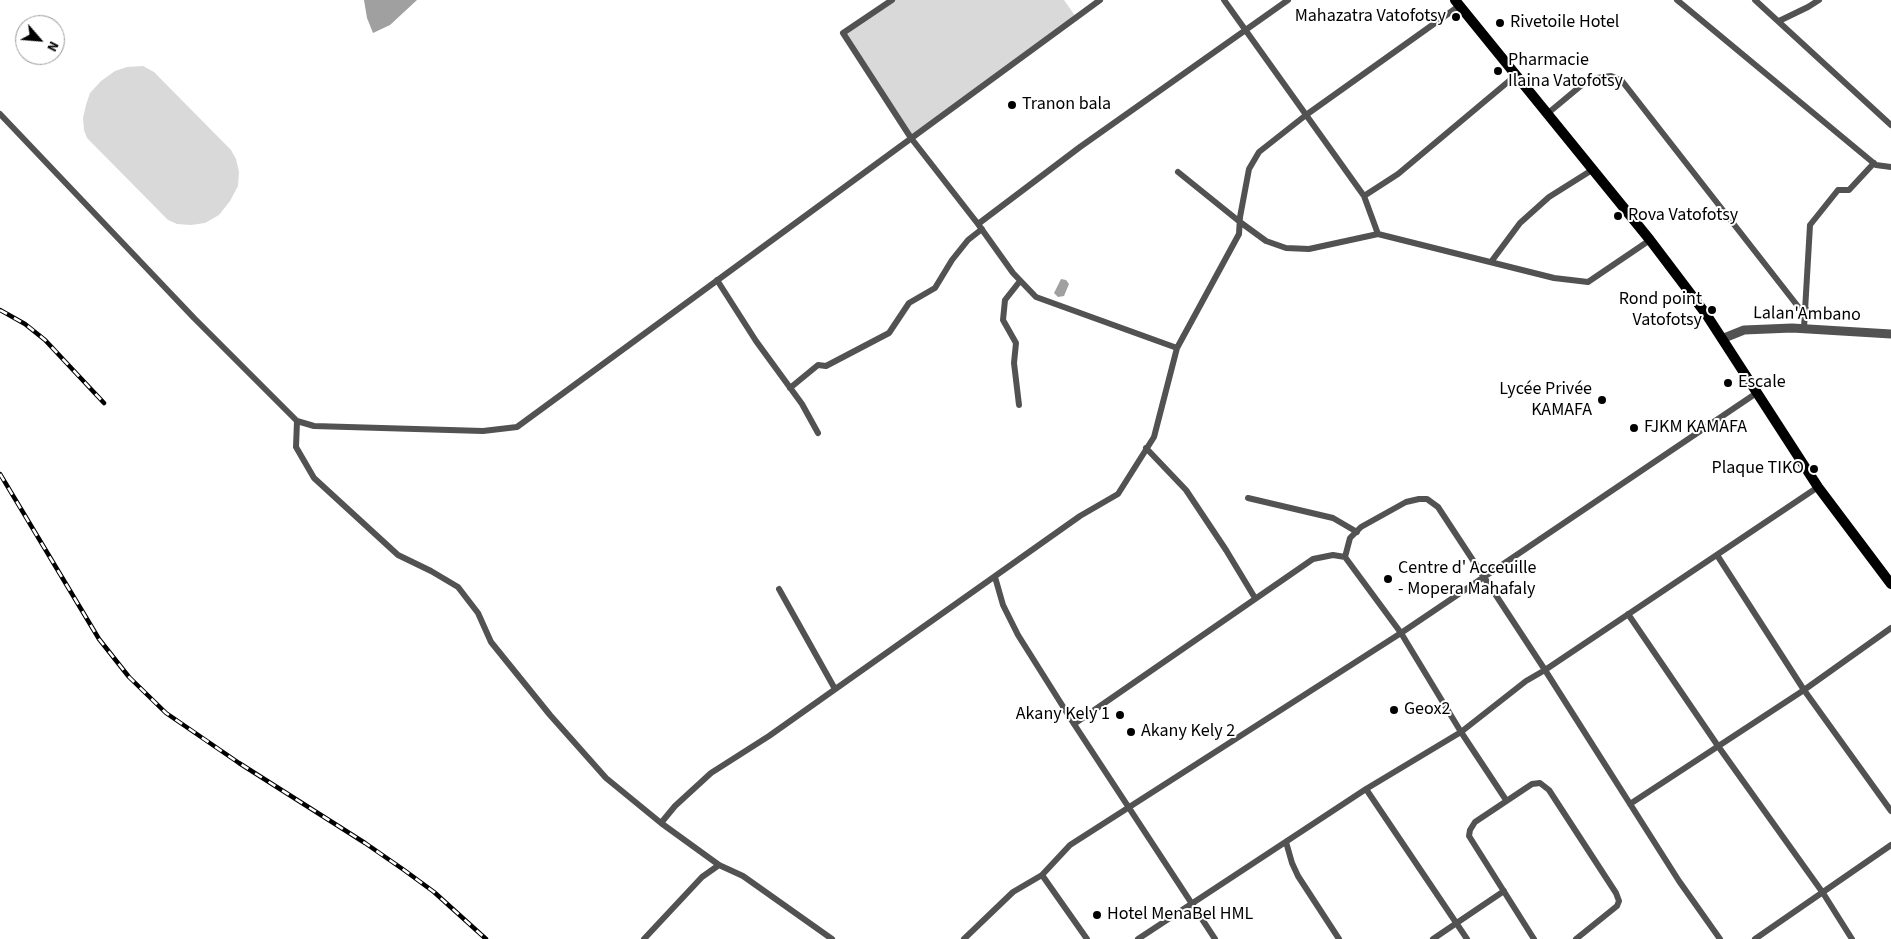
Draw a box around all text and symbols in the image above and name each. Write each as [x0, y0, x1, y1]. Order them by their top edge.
place label: Mahazatra Vatofotsy [1295, 6, 1446, 28]
marker: Mahazatra Vatofotsy [1450, 11, 1462, 23]
place label: Rivetoile Hotel [1510, 12, 1619, 34]
north arrow [15, 15, 65, 65]
marker: Rivetoile Hotel [1494, 17, 1506, 29]
text: N [41, 38, 63, 55]
place label: Pharmacie Ilaina Vatofotsy [1508, 50, 1623, 92]
marker: Pharmacie Ilaina Vatofotsy [1492, 65, 1504, 77]
place label: Tranon bala [1022, 94, 1111, 116]
marker: Tranon bala [1006, 99, 1018, 111]
place label: Rova Vatofotsy [1628, 205, 1738, 227]
marker: Rova Vatofotsy [1612, 210, 1624, 222]
place label: Rond point Vatofotsy [1619, 289, 1702, 332]
street label: Lalan'Ambano [1753, 303, 1861, 327]
marker: Rond point Vatofotsy [1706, 304, 1718, 316]
place label: Escale [1738, 372, 1786, 394]
marker: Escale [1722, 377, 1734, 389]
place label: Lycée Privée KAMAFA [1499, 379, 1592, 422]
marker: Lycée Privée KAMAFA [1596, 394, 1608, 406]
place label: FJKM KAMAFA [1644, 417, 1747, 439]
marker: FJKM KAMAFA [1628, 422, 1640, 434]
place label: Plaque TIKO [1711, 458, 1804, 480]
marker: Plaque TIKO [1808, 463, 1820, 475]
place label: Centre d' Acceuille - Mopera Mahafaly [1398, 558, 1536, 600]
marker: Centre d' Acceuille - Mopera Mahafaly [1382, 573, 1394, 585]
place label: Geox2 [1404, 699, 1450, 721]
place label: Akany Kely 1 [1016, 704, 1110, 726]
marker: Geox2 [1388, 704, 1400, 716]
marker: Akany Kely 1 [1114, 709, 1126, 721]
place label: Akany Kely 2 [1141, 721, 1235, 743]
marker: Akany Kely 2 [1125, 726, 1137, 738]
place label: Hotel MenaBel HML [1107, 904, 1253, 926]
marker: Hotel MenaBel HML [1091, 909, 1103, 921]

